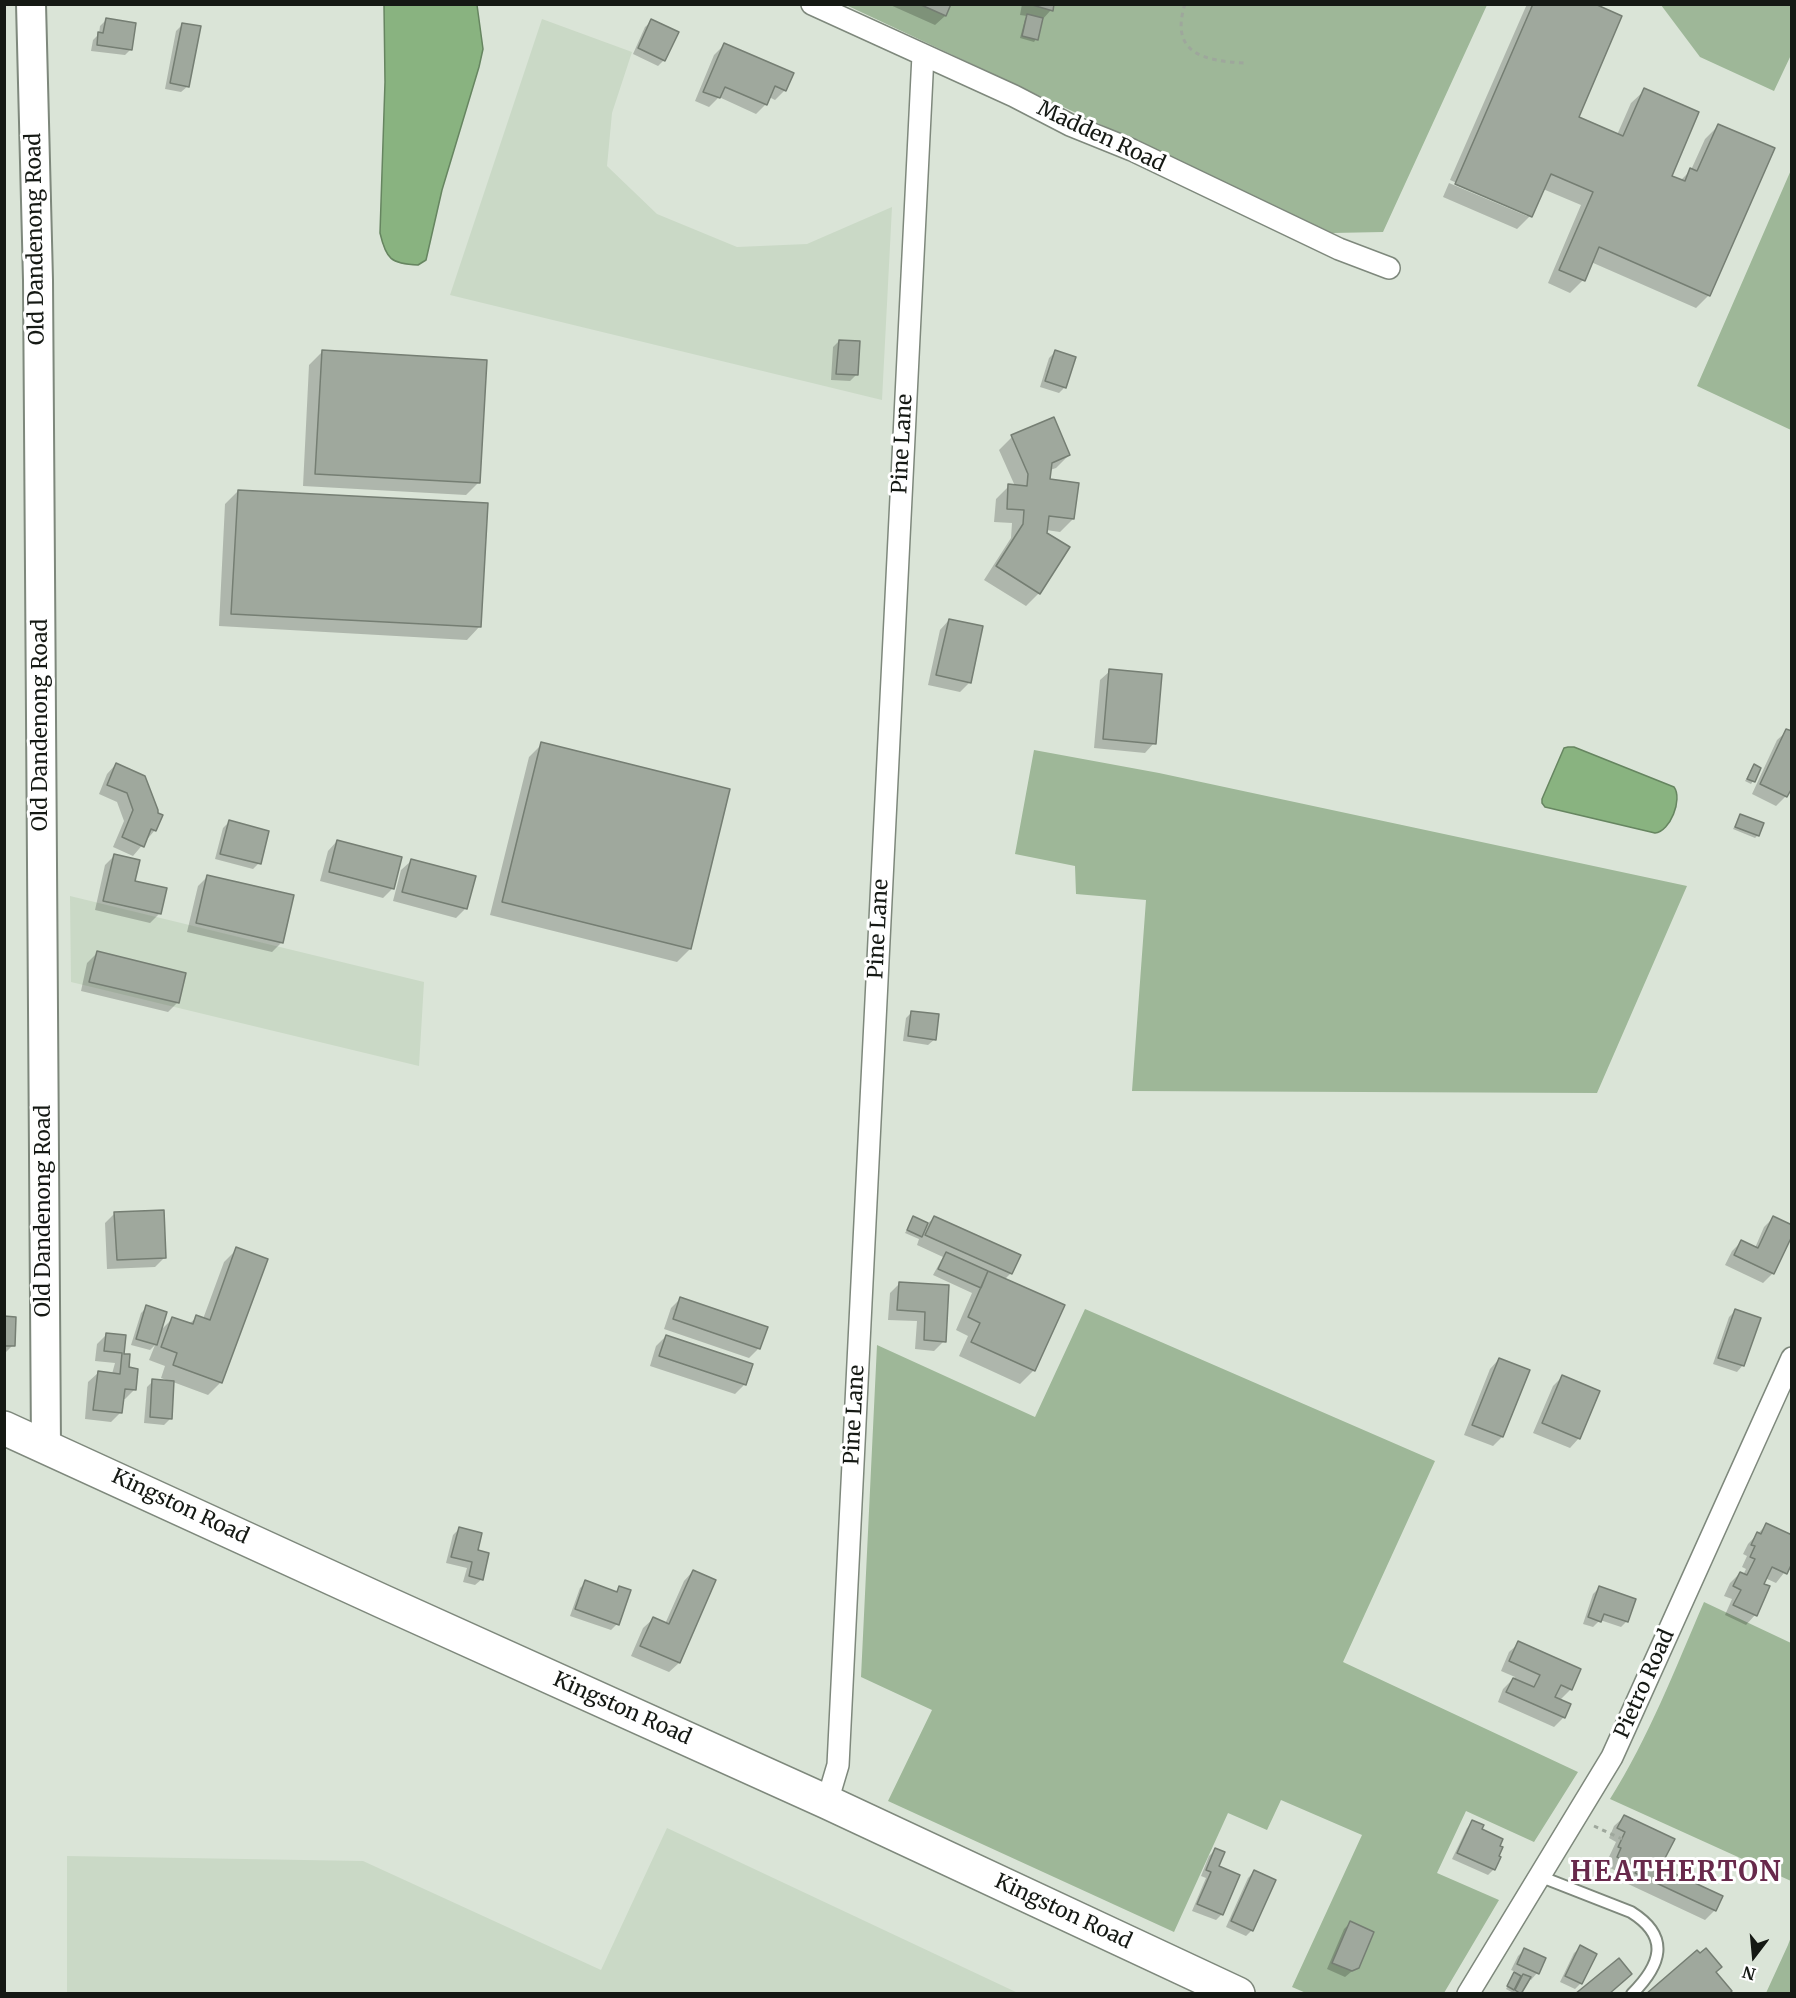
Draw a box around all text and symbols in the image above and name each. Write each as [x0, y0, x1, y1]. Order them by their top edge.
street label: Madden Road [1033, 96, 1169, 178]
street label: Old Dandenong Road [22, 133, 50, 345]
street label: Pine Lane [888, 393, 918, 495]
street label: Old Dandenong Road [28, 619, 54, 831]
street label: Pine Lane [864, 878, 894, 980]
street label: Old Dandenong Road [31, 1105, 57, 1317]
street label: Pine Lane [840, 1364, 870, 1466]
street label: Kingston Road [107, 1464, 253, 1550]
street label: Pietro Road [1610, 1626, 1680, 1742]
street label: Kingston Road [549, 1667, 695, 1751]
district label: HEATHERTON [1570, 1857, 1782, 1889]
street label: Kingston Road [990, 1869, 1136, 1955]
north arrow [1724, 1926, 1784, 1986]
text: N [1740, 1962, 1758, 1985]

